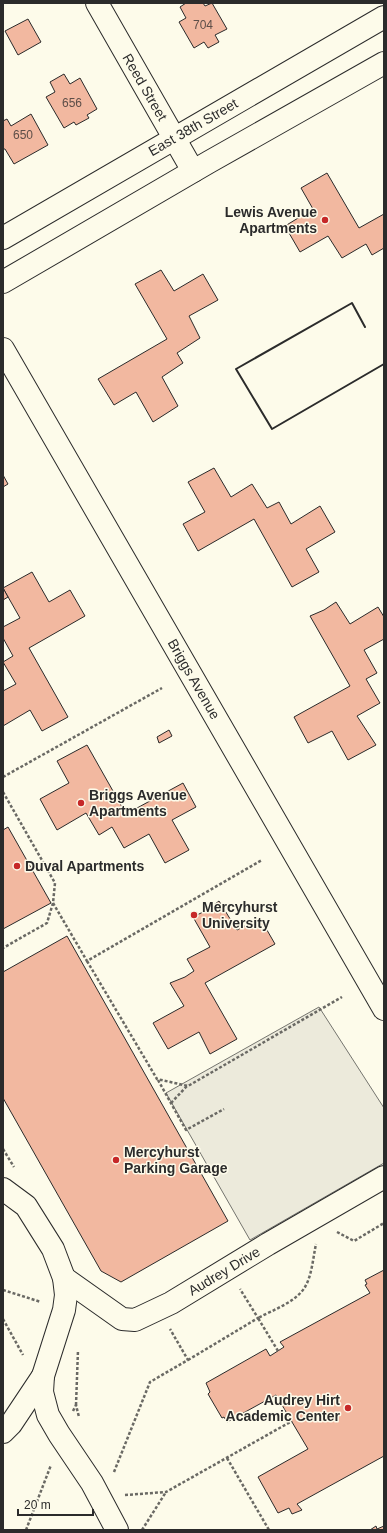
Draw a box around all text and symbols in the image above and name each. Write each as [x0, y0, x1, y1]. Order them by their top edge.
house number: 704 [193, 18, 213, 32]
street label: Reed Street [119, 51, 171, 123]
street label: East 38th Street [146, 95, 241, 159]
house number: 656 [62, 96, 82, 110]
house number: 650 [13, 128, 33, 142]
place label: Lewis Avenue Apartments [225, 204, 317, 236]
marker: Lewis Avenue Apartments [320, 215, 330, 225]
street label: Briggs Avenue [165, 636, 224, 722]
place label: Briggs Avenue Apartments [89, 787, 187, 819]
marker: Briggs Avenue Apartments [76, 798, 86, 808]
place label: Duval Apartments [25, 858, 145, 874]
marker: Duval Apartments [12, 861, 22, 871]
place label: Mercyhurst University [202, 899, 278, 931]
marker: Mercyhurst University [189, 910, 199, 920]
place label: Mercyhurst Parking Garage [124, 1144, 228, 1176]
marker: Mercyhurst Parking Garage [111, 1155, 121, 1165]
street label: Audrey Drive [185, 1243, 263, 1299]
place label: Audrey Hirt Academic Center [226, 1392, 341, 1424]
marker: Audrey Hirt Academic Center [343, 1403, 353, 1413]
scale bar [18, 1491, 93, 1517]
text: 20 m [24, 1498, 51, 1512]

